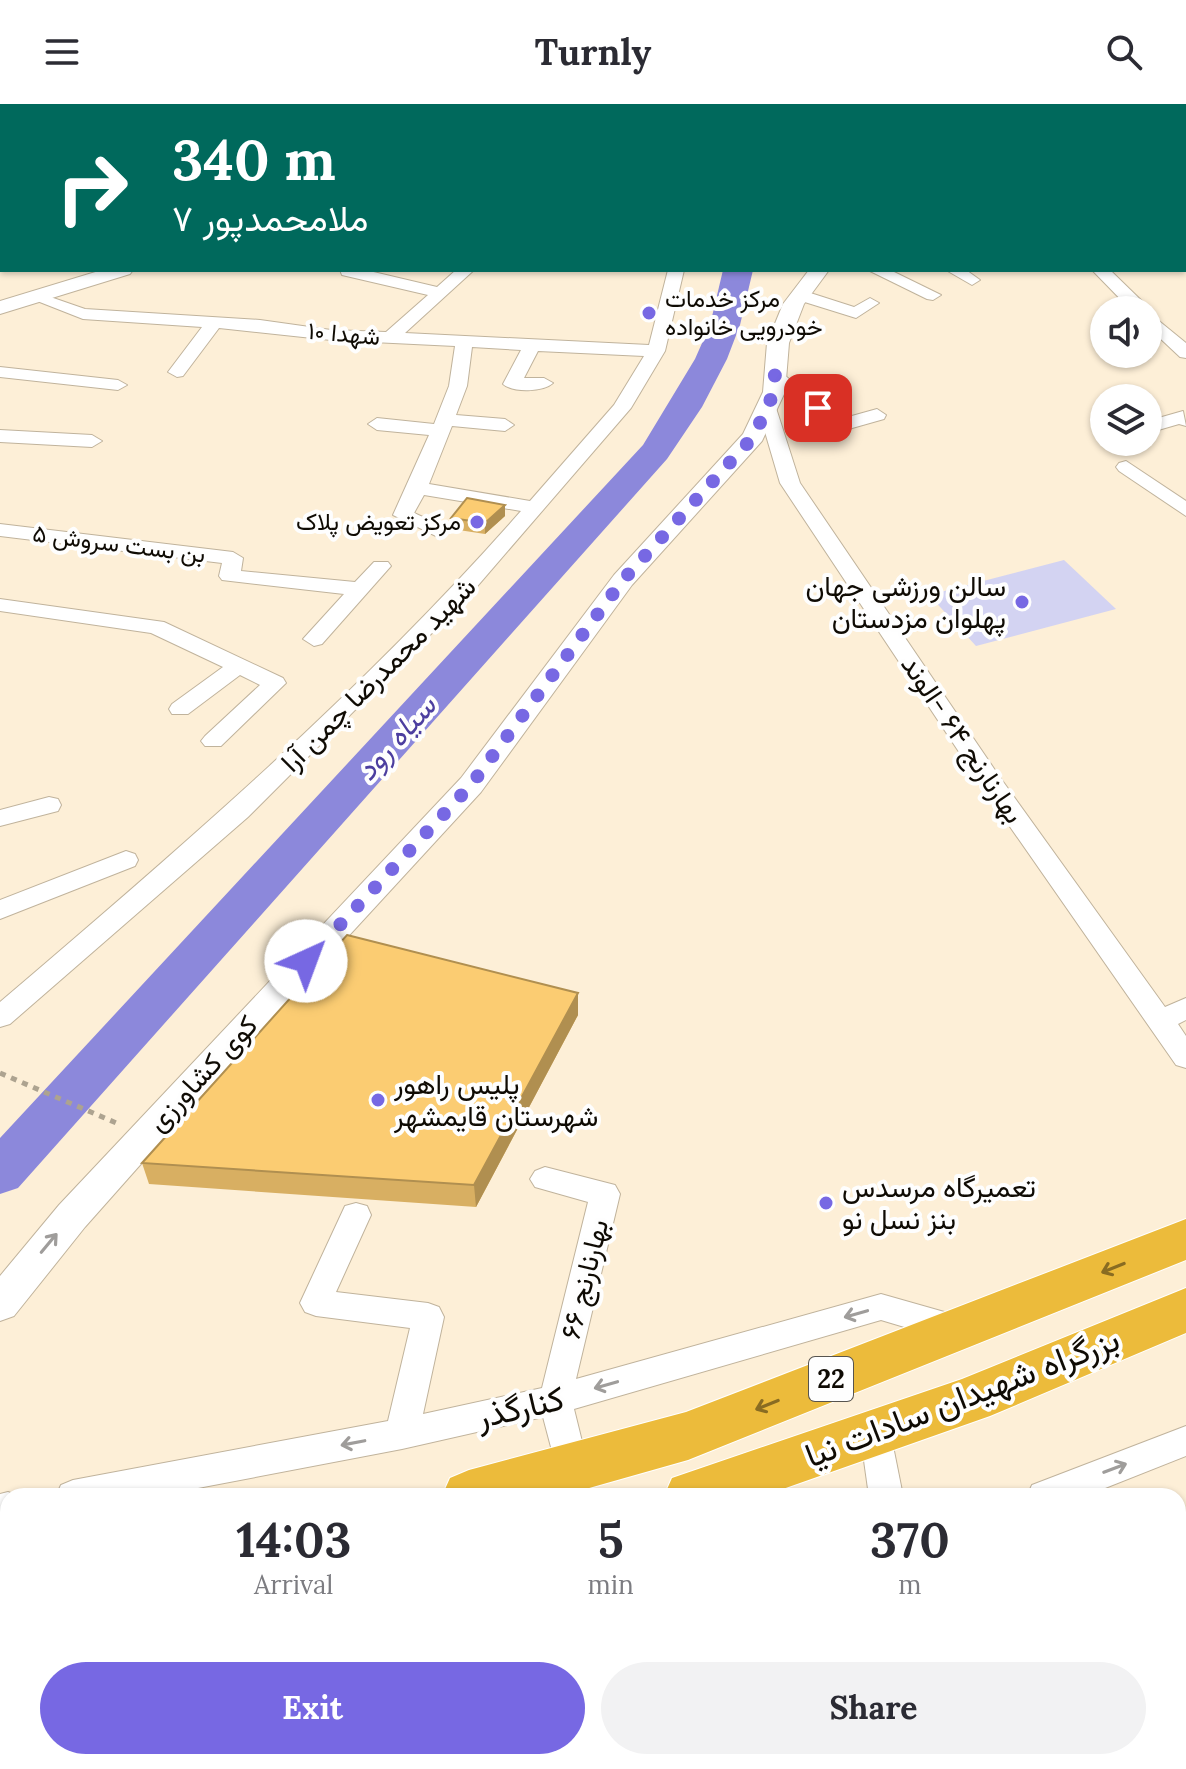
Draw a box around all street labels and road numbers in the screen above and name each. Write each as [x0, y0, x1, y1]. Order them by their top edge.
street label: شهدا ۱۰ [307, 315, 382, 352]
street label: بن بست سروش ۵ [31, 518, 207, 569]
street label: شهید محمدرضا چمن آرا [273, 569, 484, 780]
street label: بهارنارنج ۶۴ -الوند [892, 648, 1033, 831]
street label: کوی کشاورزی [139, 1007, 265, 1139]
street label: بهارنارنج ۶۶ [552, 1215, 618, 1343]
street label: بزرگراه شهیدان سادات نیا [799, 1317, 1125, 1476]
road number: 22 [809, 1357, 853, 1401]
street label: کنارگذر [471, 1376, 568, 1438]

